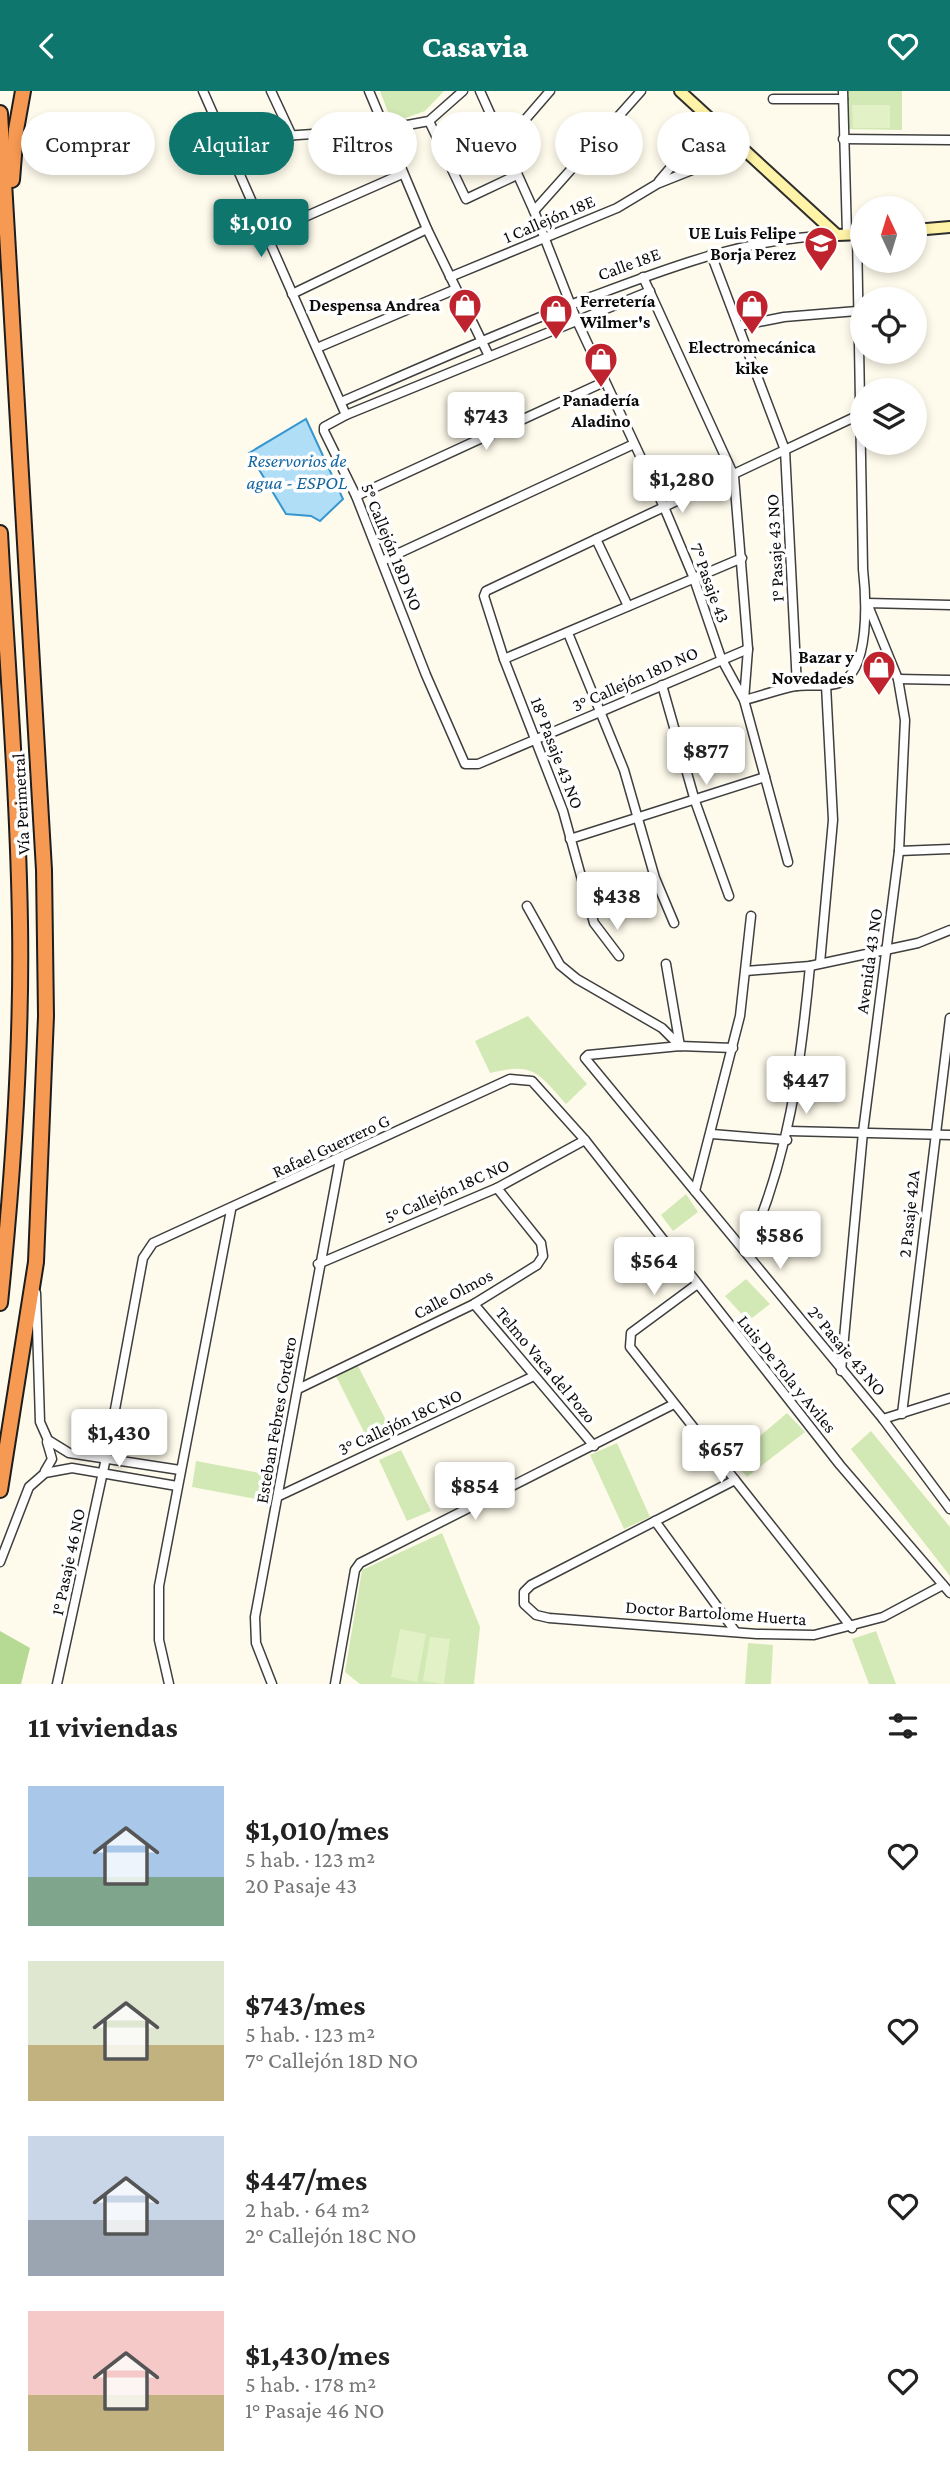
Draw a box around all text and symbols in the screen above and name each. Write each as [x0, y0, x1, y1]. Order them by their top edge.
icon: back [28, 27, 66, 65]
icon: heart [884, 27, 922, 65]
text: Casavia [422, 28, 528, 64]
chip: Comprar [21, 112, 155, 175]
chip: Alquilar [169, 112, 294, 175]
chip: Filtros [308, 112, 417, 175]
chip: Nuevo [431, 112, 541, 175]
chip: Piso [555, 112, 643, 175]
chip: Casa [657, 112, 750, 175]
street label: 1 Callejón 18E [500, 191, 598, 248]
north arrow [850, 196, 928, 273]
map controls [850, 196, 927, 455]
pin: $1,010 [204, 199, 318, 259]
text: $1,010 [230, 209, 292, 235]
place label: UE Luis Felipe Borja Perez [688, 223, 796, 265]
school or university icon: UE Luis Felipe Borja Perez [802, 224, 840, 273]
street label: Calle 18E [595, 243, 663, 285]
shop icon: Despensa Andrea [446, 286, 484, 335]
shop icon: Electromecánica kike [733, 287, 771, 336]
button: locate [850, 287, 927, 364]
place label: Ferretería Wilmer's [579, 291, 656, 332]
shop icon: Ferretería Wilmer's [537, 292, 575, 341]
place label: Despensa Andrea [309, 295, 440, 315]
place label: Electromecánica kike [688, 337, 816, 378]
shop icon: Panadería Aladino [582, 340, 620, 389]
button: layers [850, 378, 927, 455]
place label: Panadería Aladino [562, 390, 640, 431]
pin: $743 [445, 393, 527, 452]
text: $743 [464, 402, 508, 428]
water label: Reservorios de agua - ESPOL [247, 450, 348, 493]
pin: $1,280 [625, 455, 739, 515]
text: $1,280 [649, 465, 715, 491]
street label: 5° Callejón 18D NO [356, 480, 427, 614]
street label: 1° Pasaje 43 NO [762, 493, 789, 603]
street label: 7° Pasaje 43 [685, 540, 734, 626]
street label: 3° Callejón 18D NO [569, 642, 701, 717]
place label: Bazar y Novedades [772, 647, 854, 688]
shop icon: Bazar y Novedades [860, 648, 898, 697]
street label: 18° Pasaje 43 NO [526, 694, 588, 812]
pin: $877 [665, 727, 747, 787]
text: $877 [683, 737, 729, 763]
street label: Vía Perimetral [8, 753, 34, 855]
pin: $438 [576, 873, 658, 932]
text: $438 [593, 882, 641, 908]
street label: Avenida 43 NO [852, 907, 886, 1015]
pin: $447 [765, 1056, 847, 1116]
text: $447 [783, 1066, 829, 1092]
street label: Rafael Guerrero G [269, 1110, 393, 1182]
street label: 5° Callejón 18C NO [382, 1155, 513, 1228]
street label: 2 Pasaje 42A [894, 1168, 925, 1259]
pin: $586 [739, 1211, 821, 1271]
text: $586 [756, 1221, 804, 1247]
pin: $564 [613, 1237, 695, 1297]
text: $564 [630, 1247, 678, 1273]
street label: Calle Olmos [410, 1265, 496, 1323]
street label: 2° Pasaje 43 NO [803, 1302, 890, 1401]
street label: Telmo Vaca del Pozo [492, 1303, 600, 1427]
street label: Luis De Tola y Aviles [733, 1311, 841, 1437]
street label: Esteban Febres Cordero [251, 1335, 301, 1505]
street label: 3° Callejón 18C NO [335, 1385, 466, 1460]
pin: $1,430 [62, 1409, 176, 1469]
text: $1,430 [87, 1419, 151, 1445]
pin: $657 [680, 1425, 762, 1485]
text: $657 [698, 1435, 744, 1461]
pin: $854 [434, 1463, 516, 1522]
text: $854 [451, 1472, 499, 1498]
street label: 1° Pasaje 46 NO [47, 1507, 90, 1618]
street label: Doctor Bartolome Huerta [625, 1597, 807, 1629]
icon: filters [884, 1707, 922, 1745]
text: 11 viviendas [28, 1710, 178, 1743]
text: $1,010/mes [245, 1813, 389, 1846]
icon: home [84, 1814, 168, 1898]
icon: heart [884, 1837, 922, 1875]
text: 5 hab. · 123 m² [245, 1846, 375, 1872]
text: 20 Pasaje 43 [245, 1872, 357, 1898]
text: $743/mes [245, 1988, 366, 2021]
icon: home [84, 1989, 168, 2073]
icon: heart [884, 2012, 922, 2050]
text: 5 hab. · 123 m² [245, 2021, 375, 2047]
text: 7° Callejón 18D NO [245, 2047, 418, 2073]
text: $447/mes [245, 2163, 367, 2196]
icon: home [84, 2164, 168, 2248]
icon: heart [884, 2187, 922, 2225]
text: 2 hab. · 64 m² [245, 2196, 369, 2222]
text: 2° Callejón 18C NO [245, 2222, 416, 2248]
text: $1,430/mes [245, 2338, 390, 2371]
icon: home [84, 2339, 168, 2423]
icon: heart [884, 2362, 922, 2400]
text: 5 hab. · 178 m² [245, 2371, 376, 2397]
text: 1° Pasaje 46 NO [245, 2397, 384, 2423]

